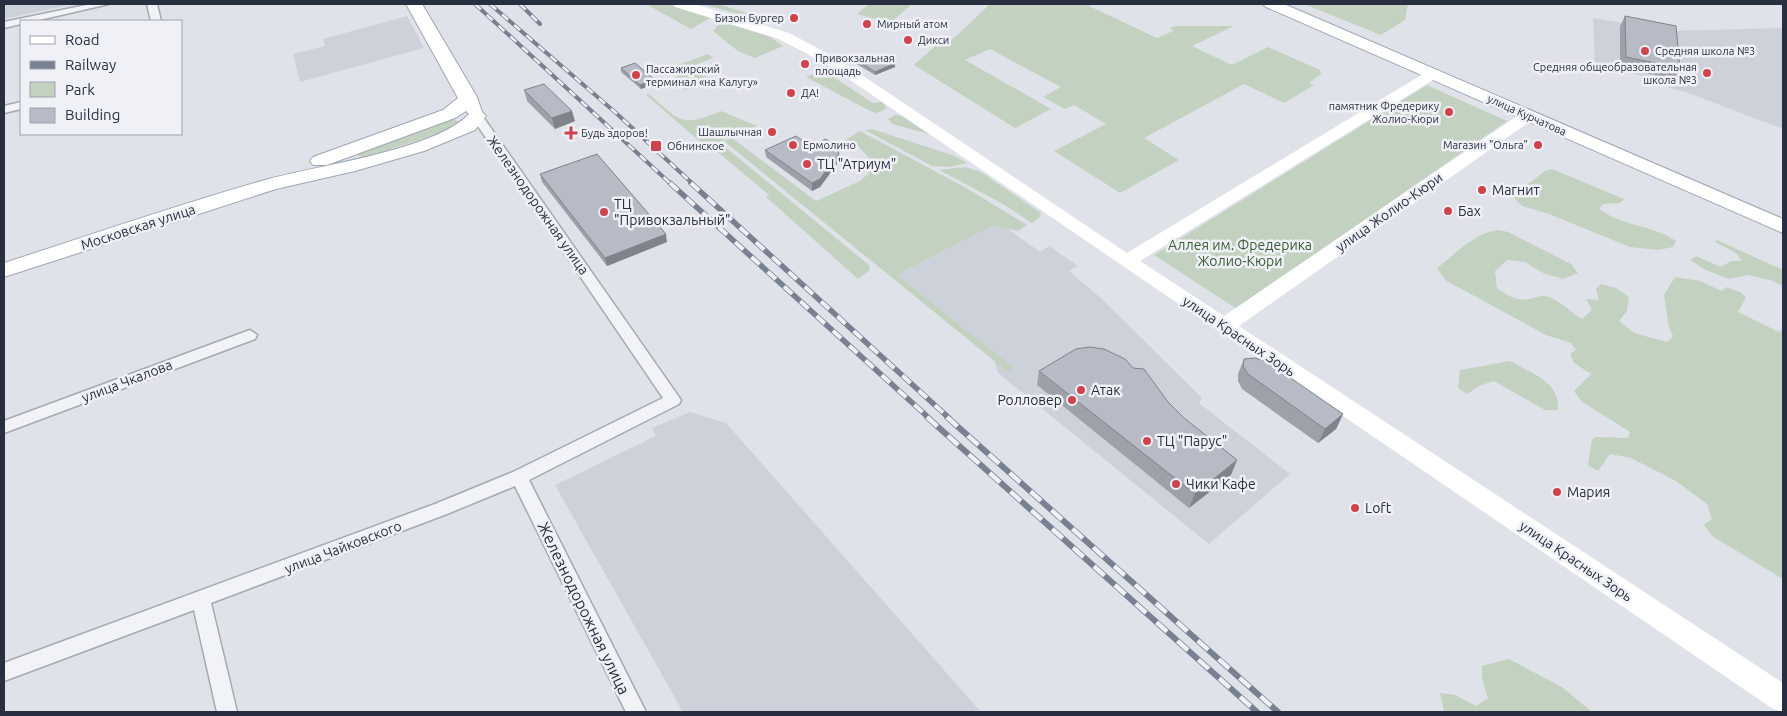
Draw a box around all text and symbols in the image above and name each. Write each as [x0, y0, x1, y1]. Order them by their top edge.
place label: Бизон Бургер [715, 12, 784, 24]
marker: Бизон Бургер [788, 12, 800, 24]
marker: Мирный атом [861, 18, 873, 30]
place label: Мирный атом [877, 18, 948, 30]
legend [20, 20, 182, 135]
text: Road [65, 31, 100, 48]
marker: Дикси [902, 34, 914, 46]
place label: Дикси [918, 34, 949, 46]
marker: Средняя школа №3 [1639, 45, 1651, 57]
place label: Средняя школа №3 [1655, 45, 1755, 57]
place label: Привокзальная площадь [815, 52, 895, 77]
text: Railway [65, 56, 116, 73]
marker: Привокзальная площадь [799, 58, 811, 70]
place label: Средняя общеобразовательная школа №3 [1533, 61, 1697, 86]
place label: Пассажирский терминал «на Калугу» [646, 63, 758, 88]
marker: Средняя общеобразовательная школа №3 [1701, 67, 1713, 79]
marker: Пассажирский терминал «на Калугу» [630, 69, 642, 81]
text: Park [65, 81, 95, 98]
marker: ДА! [785, 87, 797, 99]
place label: ДА! [801, 87, 819, 99]
street label: улица Курчатова [1486, 92, 1568, 138]
place label: памятник Фредерику Жолио-Кюри [1329, 100, 1440, 125]
text: Building [65, 106, 120, 123]
marker: памятник Фредерику Жолио-Кюри [1443, 106, 1455, 118]
place label: Шашлычная [698, 126, 762, 138]
marker: Шашлычная [766, 126, 778, 138]
marker: Будь здоров! [565, 127, 577, 139]
place label: Будь здоров! [581, 127, 648, 139]
street label: Железнодорожная улица [484, 132, 592, 278]
marker: Обнинское [649, 139, 663, 153]
marker: Ермолино [787, 139, 799, 151]
place label: Ермолино [803, 139, 856, 151]
place label: Магазин "Ольга" [1443, 139, 1528, 151]
marker: Магазин "Ольга" [1532, 139, 1544, 151]
place label: Обнинское [667, 140, 724, 152]
place label: ТЦ "Атриум" [817, 156, 896, 172]
marker: ТЦ "Атриум" [801, 158, 813, 170]
street label: улица Жолио-Кюри [1333, 169, 1445, 255]
place label: Магнит [1492, 182, 1540, 198]
marker: Магнит [1476, 184, 1488, 196]
place label: ТЦ "Привокзальный" [614, 196, 731, 228]
street label: Московская улица [79, 201, 197, 253]
place label: Бах [1458, 203, 1481, 219]
marker: Бах [1442, 205, 1454, 217]
marker: ТЦ "Привокзальный" [598, 206, 610, 218]
park label: Аллея им. Фредерика Жолио-Кюри [1168, 237, 1312, 269]
street label: улица Красных Зорь [1180, 292, 1298, 380]
street label: улица Чкалова [79, 356, 175, 406]
place label: Атак [1091, 382, 1120, 398]
marker: Атак [1075, 384, 1087, 396]
place label: Ролловер [997, 392, 1062, 408]
marker: Ролловер [1066, 394, 1078, 406]
place label: ТЦ "Парус" [1157, 433, 1227, 449]
marker: ТЦ "Парус" [1141, 435, 1153, 447]
place label: Чики Кафе [1186, 476, 1256, 492]
marker: Чики Кафе [1170, 478, 1182, 490]
place label: Мария [1567, 484, 1610, 500]
marker: Мария [1551, 486, 1563, 498]
place label: Loft [1365, 500, 1392, 516]
marker: Loft [1349, 502, 1361, 514]
street label: улица Чайковского [282, 517, 404, 577]
street label: улица Красных Зорь [1517, 517, 1635, 605]
street label: Железнодорожная улица [534, 519, 634, 697]

